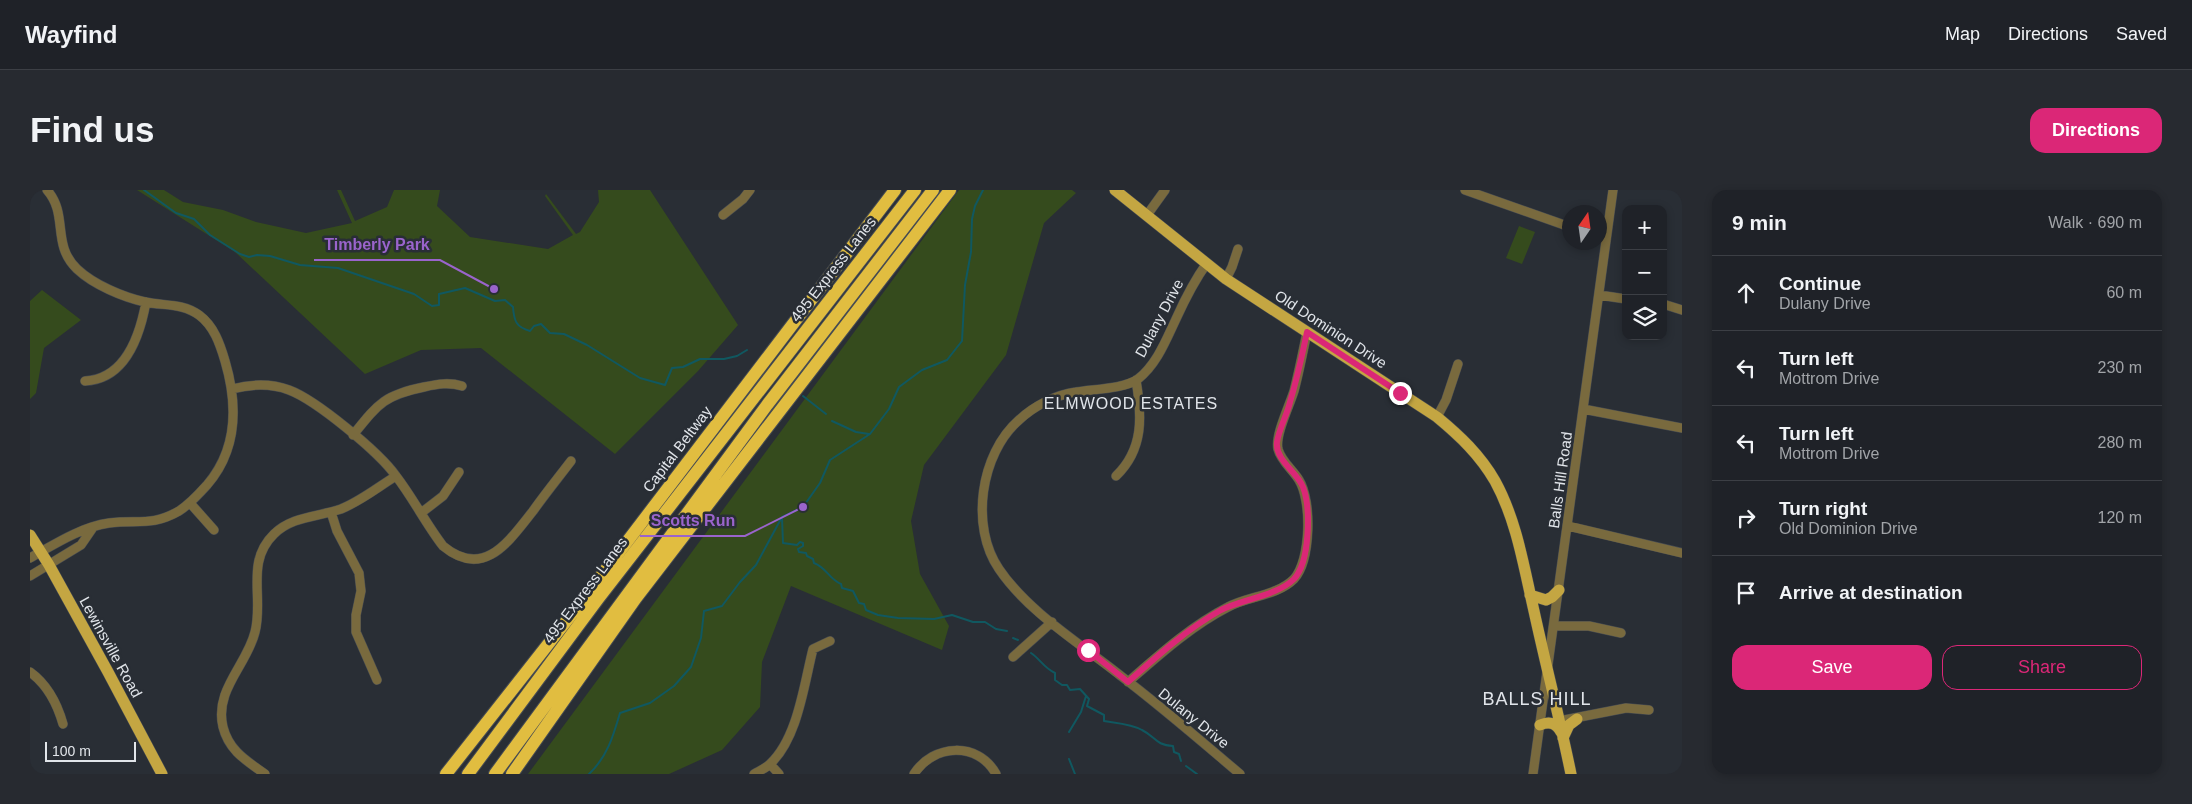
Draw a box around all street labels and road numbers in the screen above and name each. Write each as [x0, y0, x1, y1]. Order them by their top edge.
street label: 495 Express Lanes [787, 213, 879, 325]
street label: Dulany Drive [1131, 276, 1187, 360]
street label: Old Dominion Drive [1272, 286, 1390, 372]
street label: Capital Beltway [639, 402, 715, 495]
street label: Balls Hill Road [1545, 431, 1575, 529]
street label: 495 Express Lanes [540, 534, 630, 646]
street label: Lewinsville Road [76, 594, 146, 700]
street label: Dulany Drive [1155, 684, 1233, 752]

